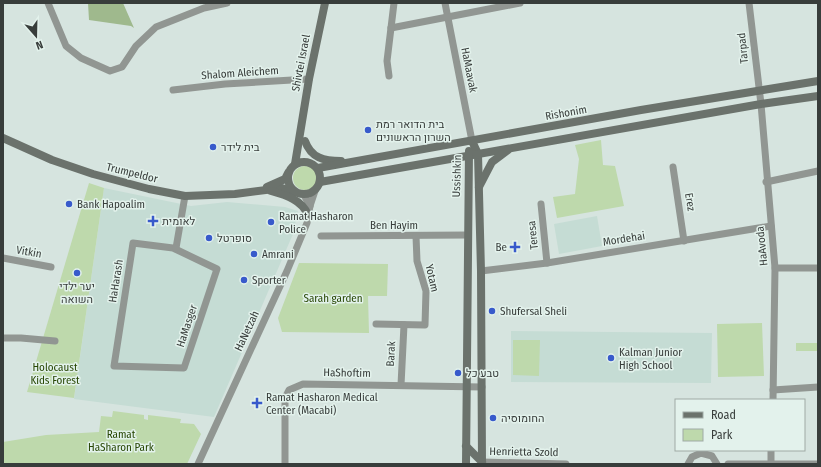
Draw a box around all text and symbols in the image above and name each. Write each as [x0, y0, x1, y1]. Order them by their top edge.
north arrow [16, 16, 56, 56]
street label: Tarpad [735, 32, 751, 64]
street label: Shivtei Israel [289, 33, 313, 93]
text: N [34, 38, 45, 52]
street label: HaMaavak [458, 46, 480, 95]
street label: Shalom Aleichem [201, 64, 279, 82]
street label: Rishonim [544, 103, 588, 123]
place label: בית הדואר רמת השרון הראשונים [376, 118, 451, 144]
marker: בית הדואר רמת השרון הראשונים [363, 125, 373, 135]
place label: בית לידר [221, 141, 260, 154]
marker: בית לידר [208, 142, 218, 152]
street label: Ussishkin [450, 154, 464, 198]
street label: Trumpeldor [105, 160, 159, 186]
street label: Erez [682, 192, 698, 213]
place label: Bank Hapoalim [77, 198, 145, 211]
marker: Bank Hapoalim [64, 199, 74, 209]
place label: Ramat Hasharon Police [279, 210, 353, 236]
marker: לאומית [147, 215, 159, 227]
place label: לאומית [162, 215, 195, 228]
marker: Ramat Hasharon Police [266, 217, 276, 227]
street label: Ben Hayim [370, 219, 418, 232]
street label: Teresa [525, 220, 541, 250]
street label: HaAvoda [753, 226, 771, 266]
street label: Mordehai [602, 229, 646, 249]
place label: סופרטל [217, 232, 252, 245]
marker: סופרטל [204, 233, 214, 243]
place label: Be [496, 241, 507, 254]
marker: Be [510, 242, 520, 252]
street label: Vitkin [15, 243, 43, 261]
place label: Amrani [262, 248, 294, 261]
marker: Amrani [249, 249, 259, 259]
street label: HaHarash [106, 259, 126, 303]
street label: Yotam [423, 263, 441, 293]
marker: יער ילדי השואה [72, 268, 82, 278]
place label: Sporter [252, 274, 286, 287]
marker: Sporter [239, 275, 249, 285]
place label: יער ילדי השואה [59, 280, 95, 306]
park label: Sarah garden [303, 292, 363, 305]
street label: HaMasger [174, 303, 200, 349]
place label: Shufersal Sheli [500, 305, 567, 318]
marker: Shufersal Sheli [487, 306, 497, 316]
street label: HaNetzah [232, 309, 262, 353]
street label: Barak [384, 340, 398, 367]
place label: Kalman Junior High School [619, 346, 682, 372]
marker: Kalman Junior High School [606, 353, 616, 363]
park label: Holocaust Kids Forest [30, 361, 80, 387]
street label: HaShoftim [323, 366, 371, 380]
place label: טבע כל [466, 367, 499, 380]
marker: טבע כל [453, 368, 463, 378]
place label: Ramat Hasharon Medical Center (Macabi) [266, 391, 378, 417]
marker: Ramat Hasharon Medical Center (Macabi) [251, 397, 263, 409]
legend [675, 399, 805, 451]
text: Road [711, 408, 736, 422]
place label: החומוסיה [501, 412, 544, 425]
marker: החומוסיה [488, 413, 498, 423]
park label: Ramat HaSharon Park [88, 428, 155, 454]
text: Park [711, 428, 733, 442]
street label: Henrietta Szold [489, 445, 559, 459]

